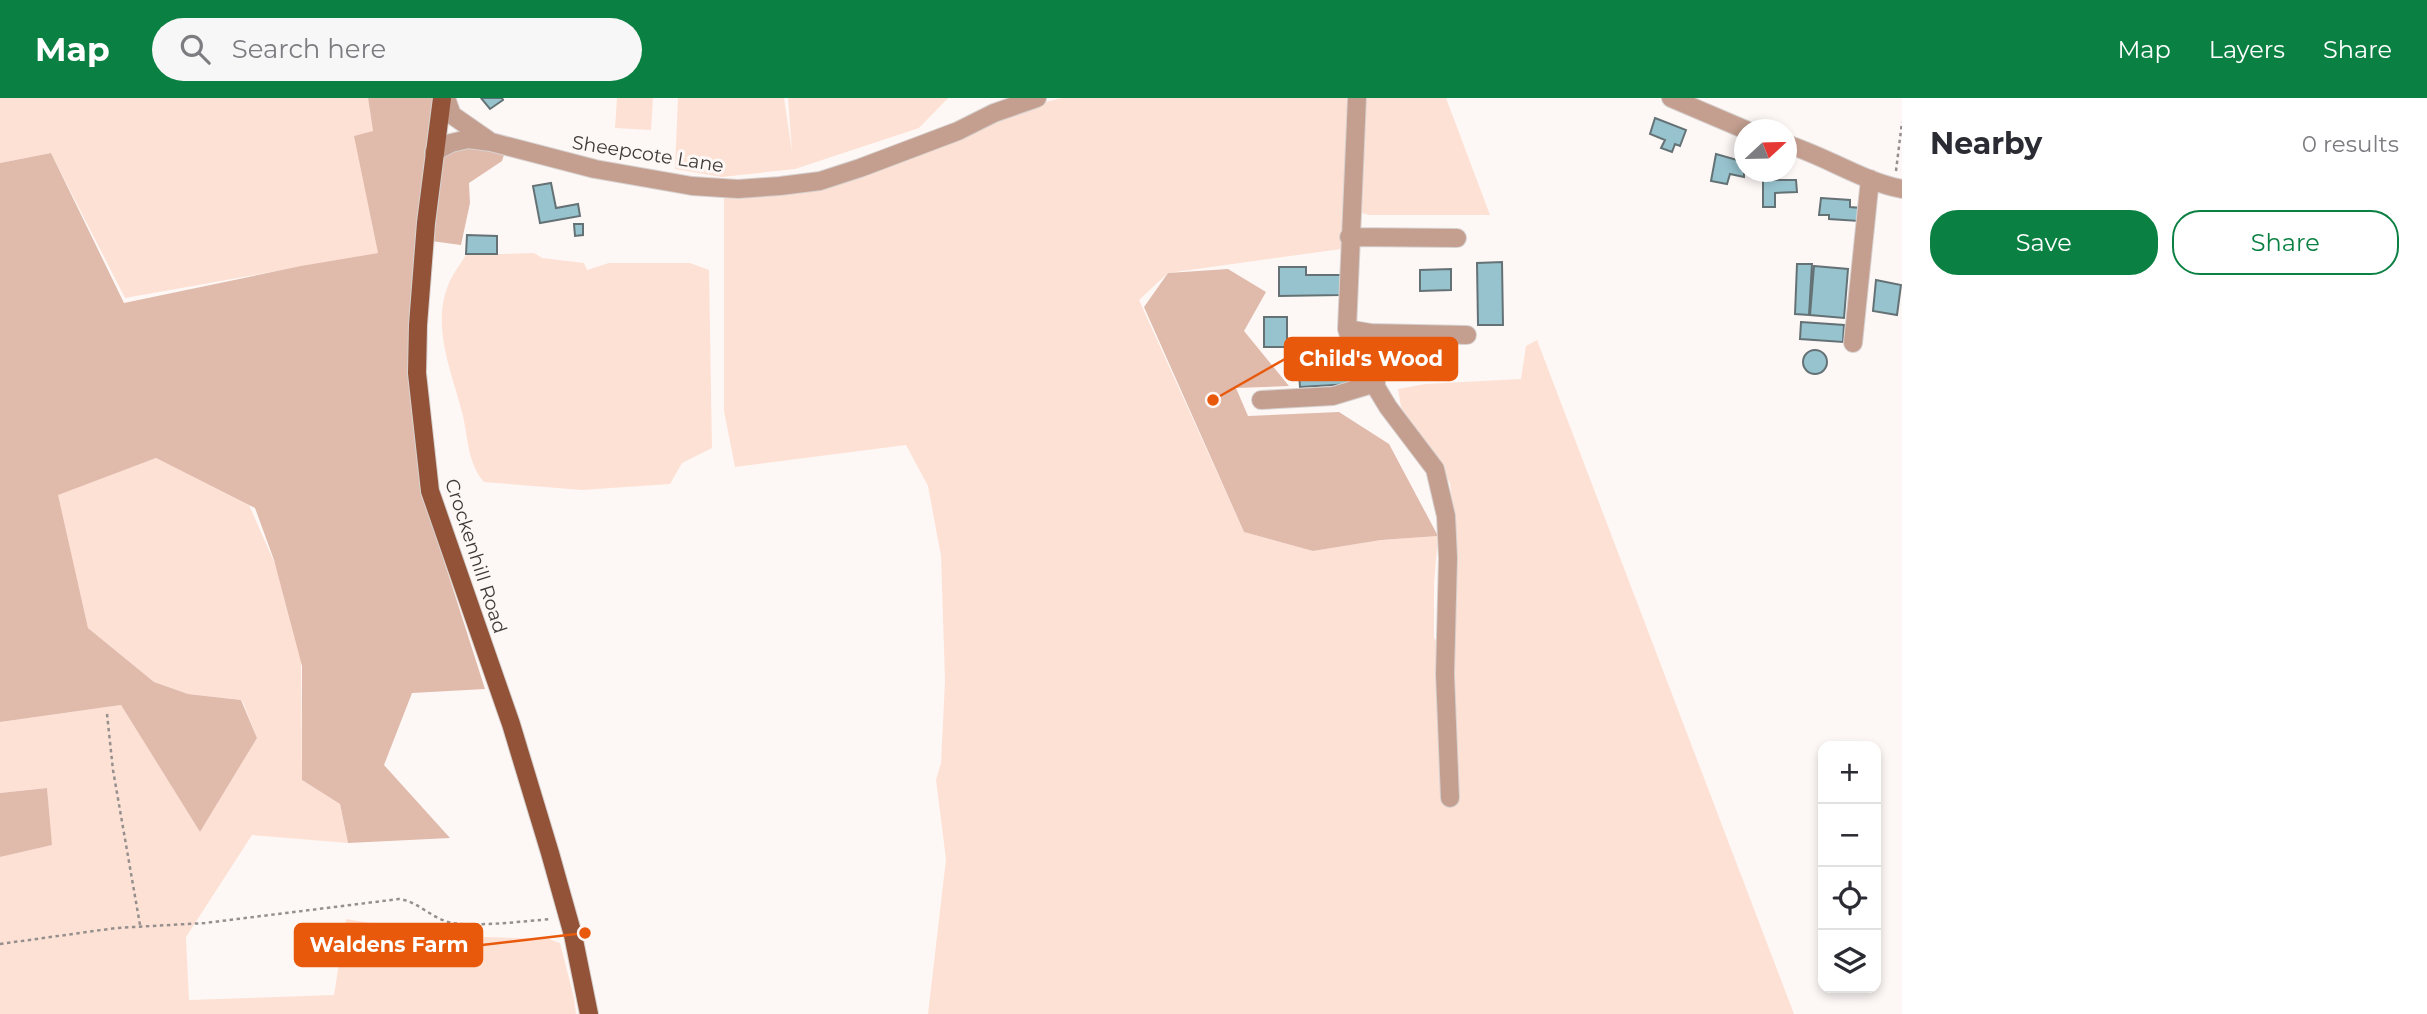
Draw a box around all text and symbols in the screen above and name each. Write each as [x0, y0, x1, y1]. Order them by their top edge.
search box [152, 18, 642, 81]
text: Map [35, 29, 110, 69]
icon: search [176, 30, 214, 68]
text: Search here [232, 33, 386, 65]
text: Map [2117, 35, 2171, 64]
text: Layers [2209, 35, 2285, 64]
text: Share [2323, 35, 2392, 64]
north arrow [1734, 119, 1797, 182]
text: Nearby [1930, 125, 2042, 162]
text: 0 results [2302, 130, 2399, 158]
street label: Sheepcote Lane [570, 131, 726, 177]
button: Save [1930, 210, 2158, 275]
button: Share [2172, 210, 2399, 275]
callout: Child's Wood [1285, 338, 1457, 380]
text: Child's Wood [1299, 346, 1443, 371]
street label: Crockenhill Road [440, 476, 512, 636]
map controls [1818, 741, 1881, 993]
button: + [1818, 741, 1881, 804]
button: − [1818, 804, 1881, 867]
button: locate [1818, 867, 1881, 930]
callout: Waldens Farm [295, 924, 482, 966]
button: layers [1818, 930, 1881, 993]
text: Waldens Farm [309, 932, 469, 957]

